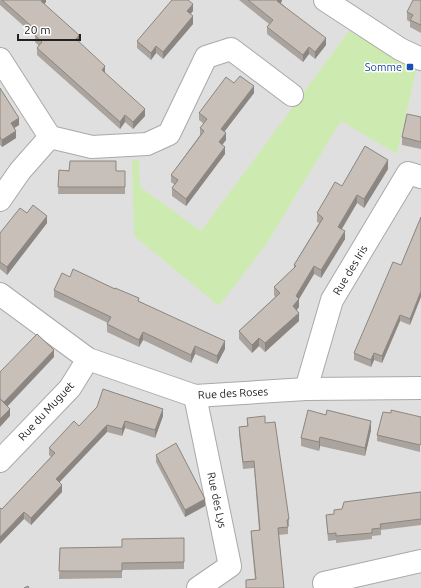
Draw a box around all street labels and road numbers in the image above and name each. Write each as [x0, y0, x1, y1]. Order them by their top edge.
street label: Rue des Iris [330, 243, 370, 297]
street label: Rue du Muguet [16, 379, 77, 443]
street label: Rue des Roses [198, 385, 269, 401]
street label: Rue des Lys [205, 471, 229, 529]

